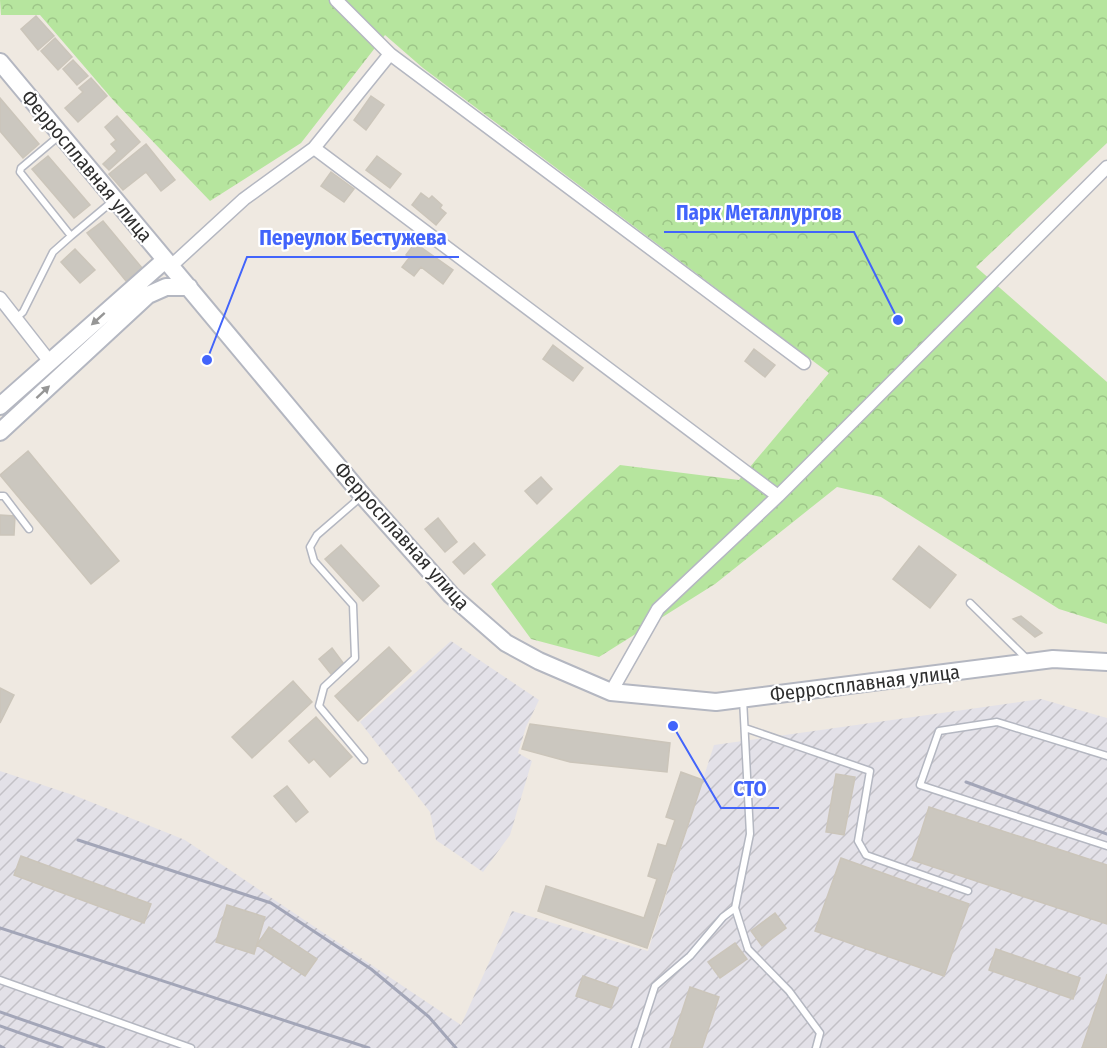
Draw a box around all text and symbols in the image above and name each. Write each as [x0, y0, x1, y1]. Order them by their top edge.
street label: Ферросплавная улица [16, 85, 158, 247]
callout: Парк Металлургов [664, 193, 854, 232]
text: Парк Металлургов [676, 200, 842, 226]
callout: Переулок Бестужева [247, 218, 459, 257]
text: Переулок Бестужева [259, 225, 447, 251]
one-way arrow [91, 312, 106, 325]
one-way arrow [35, 386, 50, 399]
street label: Ферросплавная улица [329, 457, 475, 615]
street label: Ферросплавная улица [769, 659, 961, 707]
callout: СТО [721, 769, 779, 808]
text: СТО [733, 776, 767, 802]

